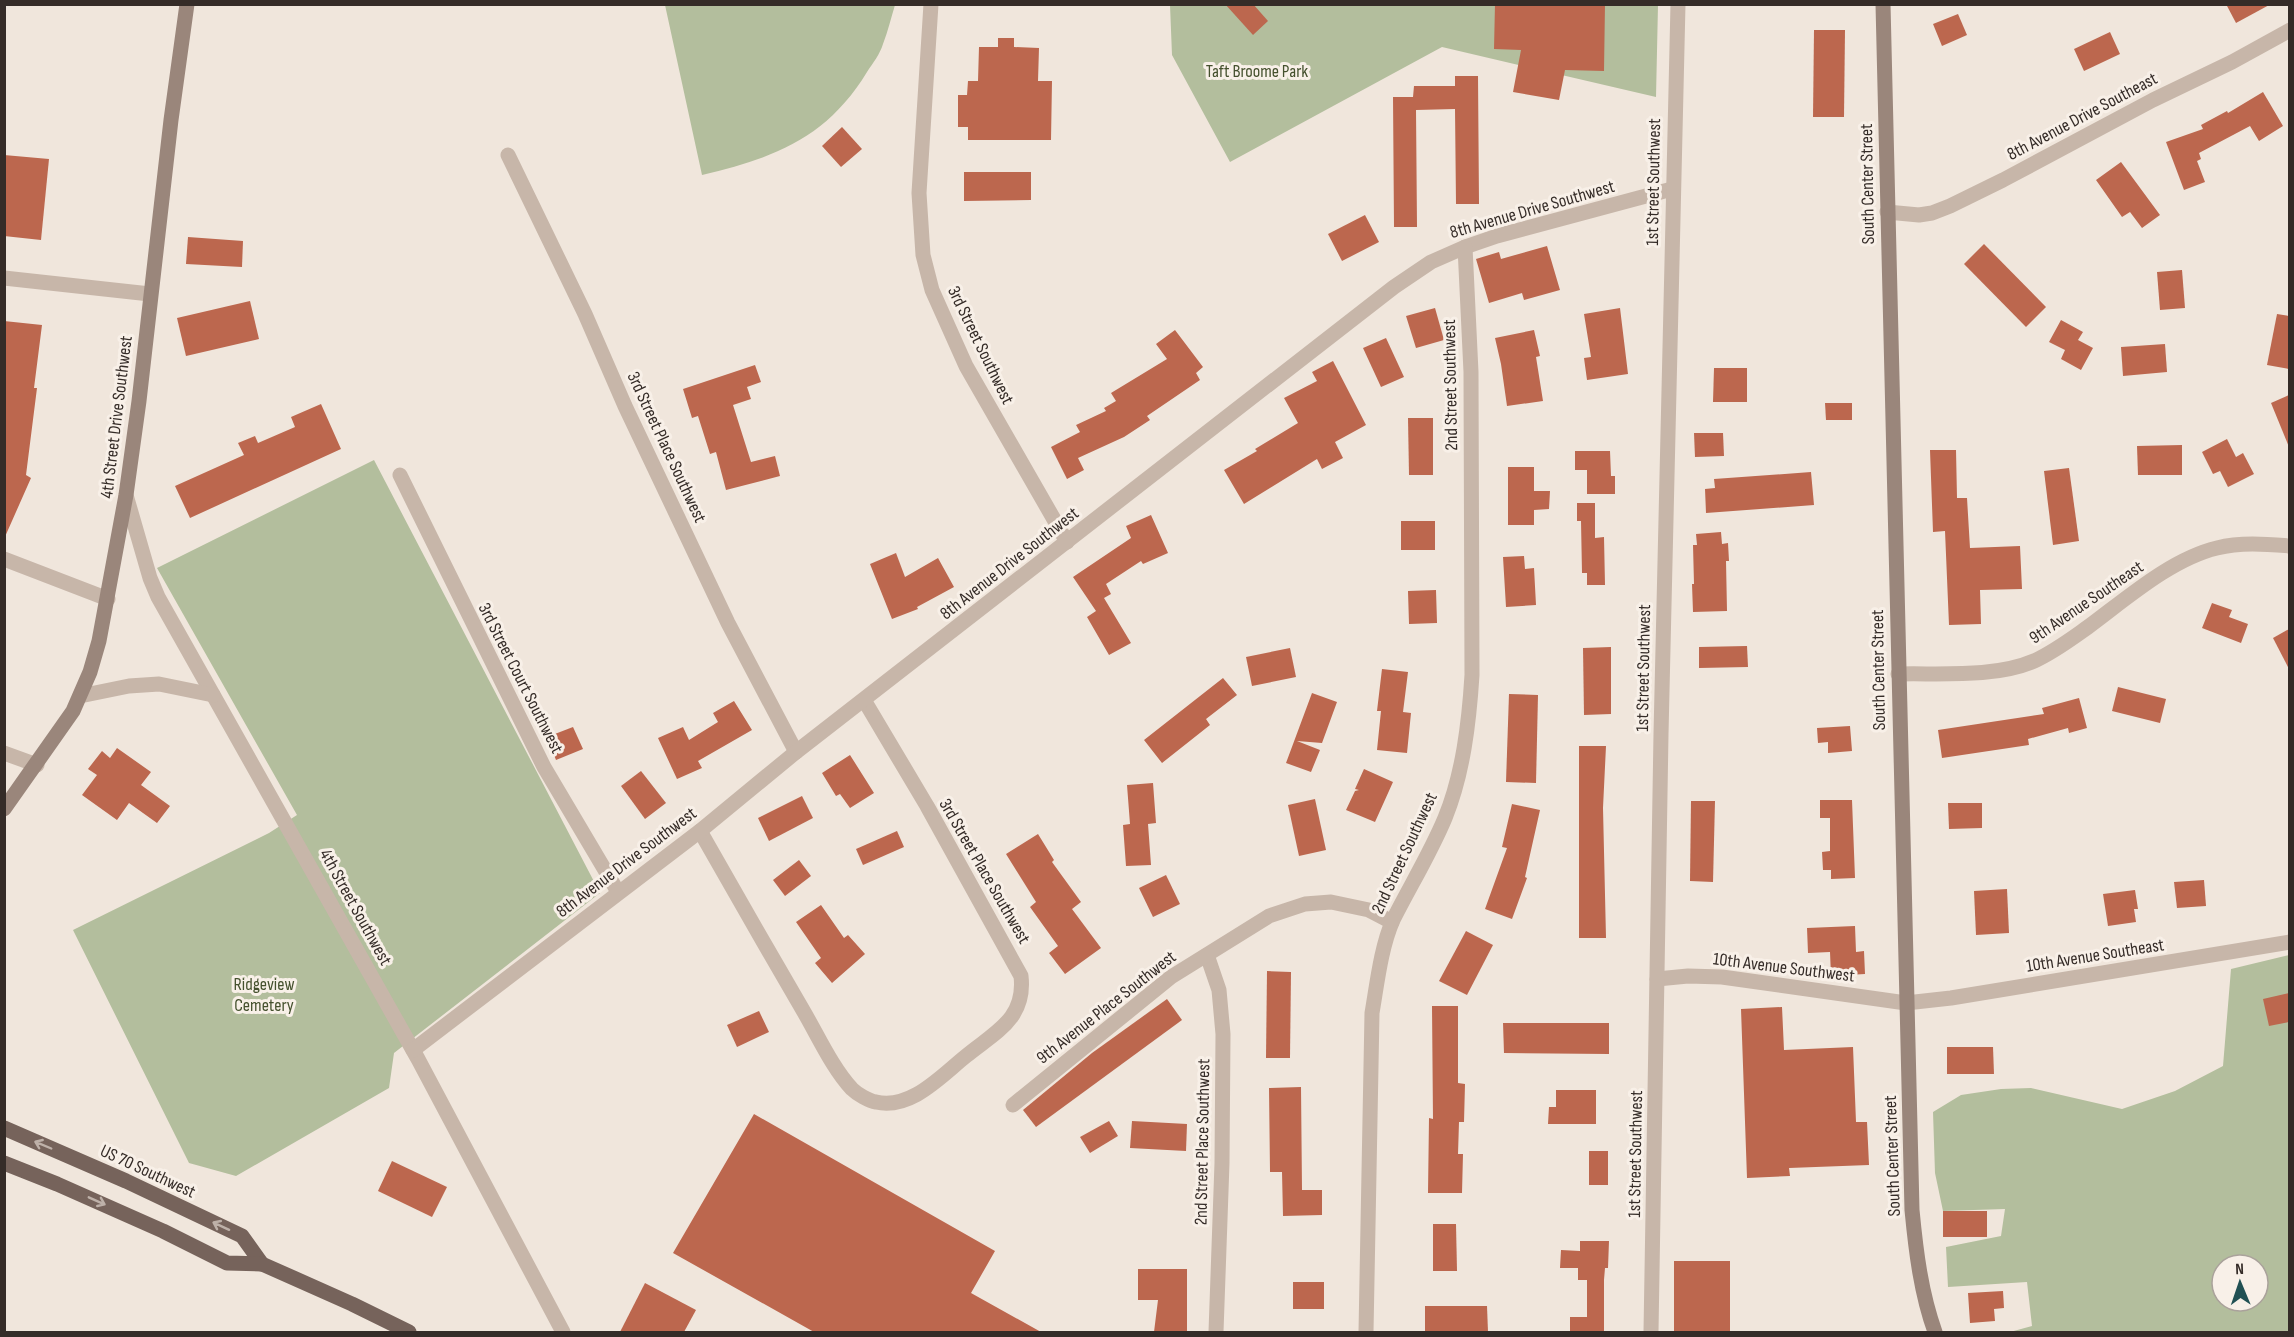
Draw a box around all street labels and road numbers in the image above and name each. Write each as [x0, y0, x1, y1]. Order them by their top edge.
street label: 8th Avenue Drive Southeast [2004, 68, 2161, 165]
street label: 1st Street Southwest [1642, 118, 1665, 246]
street label: South Center Street [1856, 123, 1879, 245]
street label: 8th Avenue Drive Southwest [1447, 176, 1617, 243]
street label: 3rd Street Southwest [943, 283, 1018, 408]
street label: 2nd Street Southwest [1439, 319, 1462, 451]
street label: 4th Street Drive Southwest [96, 334, 137, 500]
street label: 3rd Street Place Southwest [622, 369, 711, 526]
street label: 8th Avenue Drive Southwest [936, 502, 1083, 624]
street label: 9th Avenue Southeast [2025, 556, 2148, 648]
street label: 3rd Street Court Southwest [474, 599, 568, 757]
street label: 1st Street Southwest [1632, 604, 1655, 732]
street label: South Center Street [1867, 609, 1890, 731]
street label: 2nd Street Southwest [1367, 789, 1442, 917]
street label: 3rd Street Place Southwest [935, 795, 1035, 948]
street label: 8th Avenue Drive Southwest [552, 802, 701, 922]
street label: 4th Street Southwest [315, 846, 396, 969]
street label: 10th Avenue Southeast [2025, 934, 2166, 977]
street label: 9th Avenue Place Southwest [1032, 946, 1181, 1068]
street label: 10th Avenue Southwest [1712, 948, 1856, 987]
street label: 2nd Street Place Southwest [1191, 1058, 1214, 1225]
street label: 1st Street Southwest [1624, 1090, 1647, 1218]
street label: South Center Street [1880, 1095, 1905, 1217]
street label: US 70 Southwest [97, 1140, 199, 1203]

